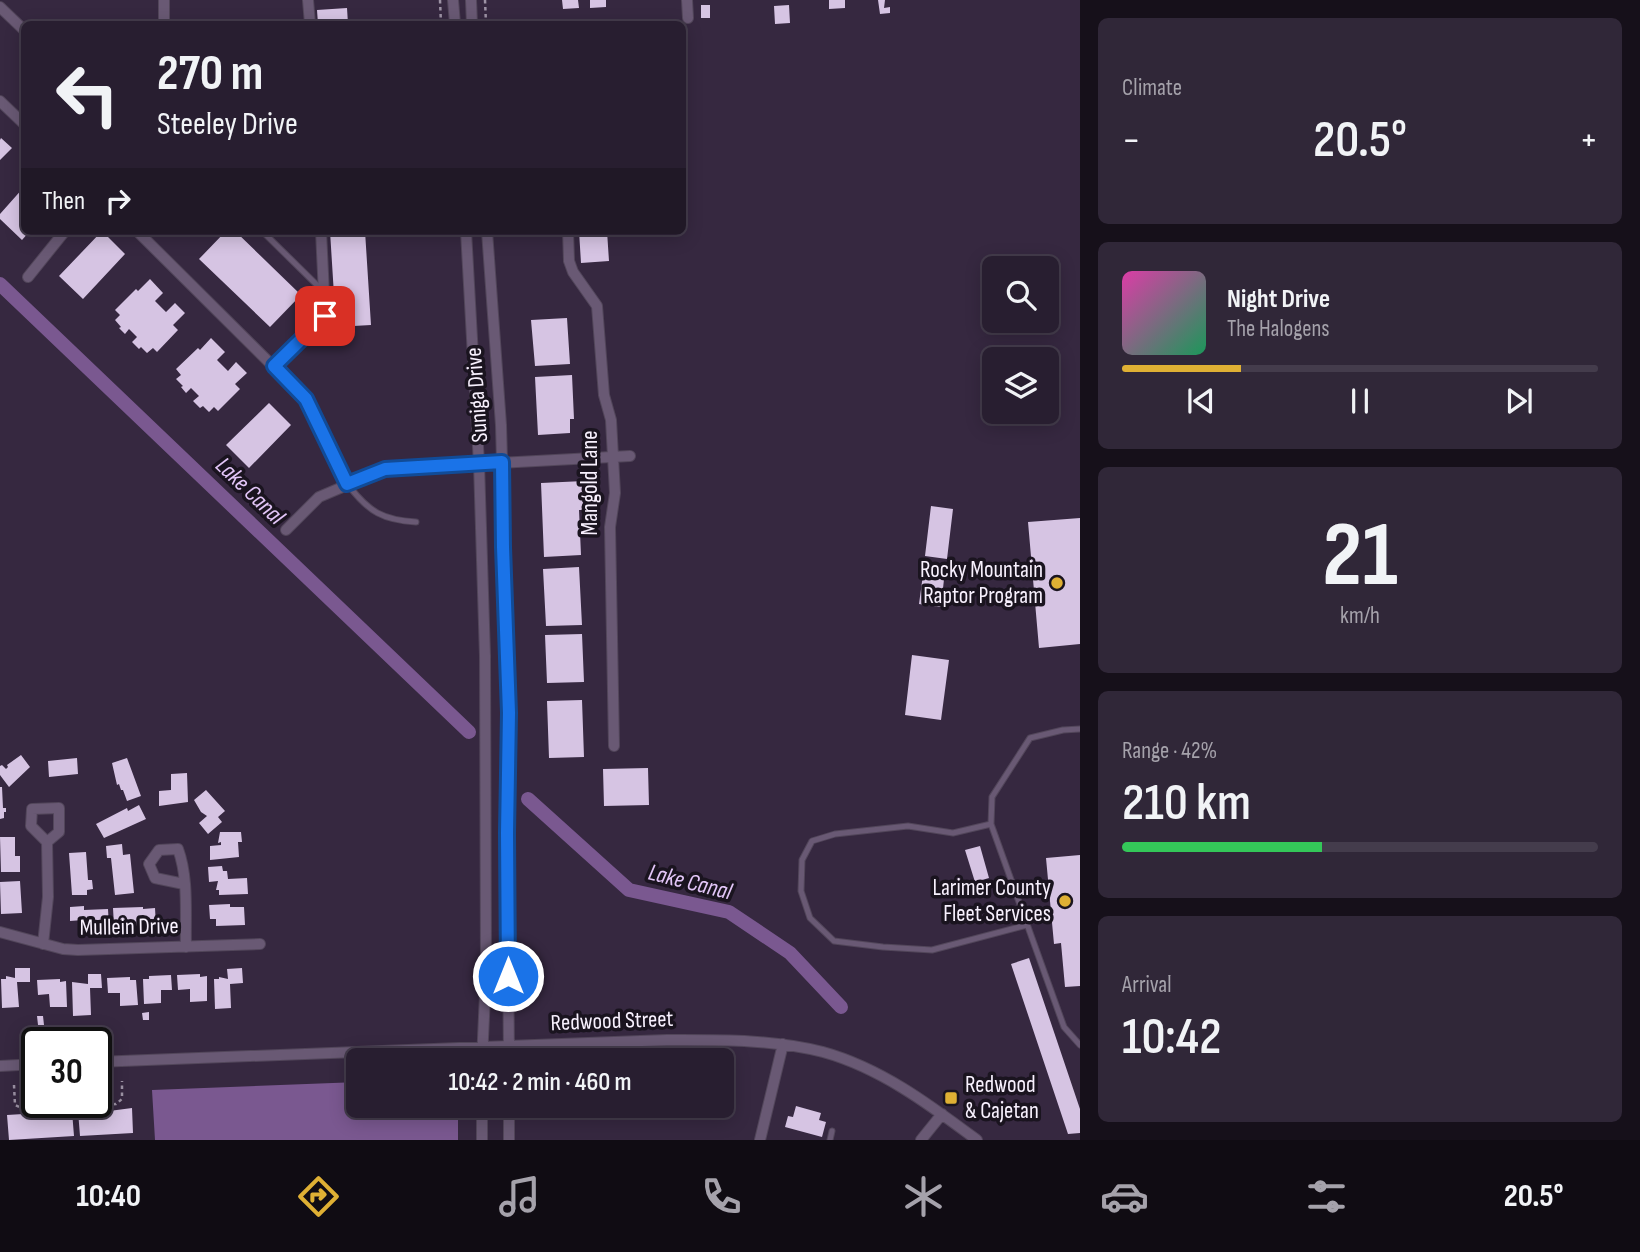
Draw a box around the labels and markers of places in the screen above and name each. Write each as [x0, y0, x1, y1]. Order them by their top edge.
pin [295, 286, 355, 346]
place label: Rocky Mountain Raptor Program [920, 556, 1043, 610]
marker: Rocky Mountain Raptor Program [1049, 575, 1065, 591]
place label: Larimer County Fleet Services [932, 874, 1051, 928]
marker: Larimer County Fleet Services [1057, 893, 1073, 909]
place label: Redwood & Cajetan [965, 1071, 1039, 1125]
marker: Redwood & Cajetan [943, 1090, 959, 1106]

